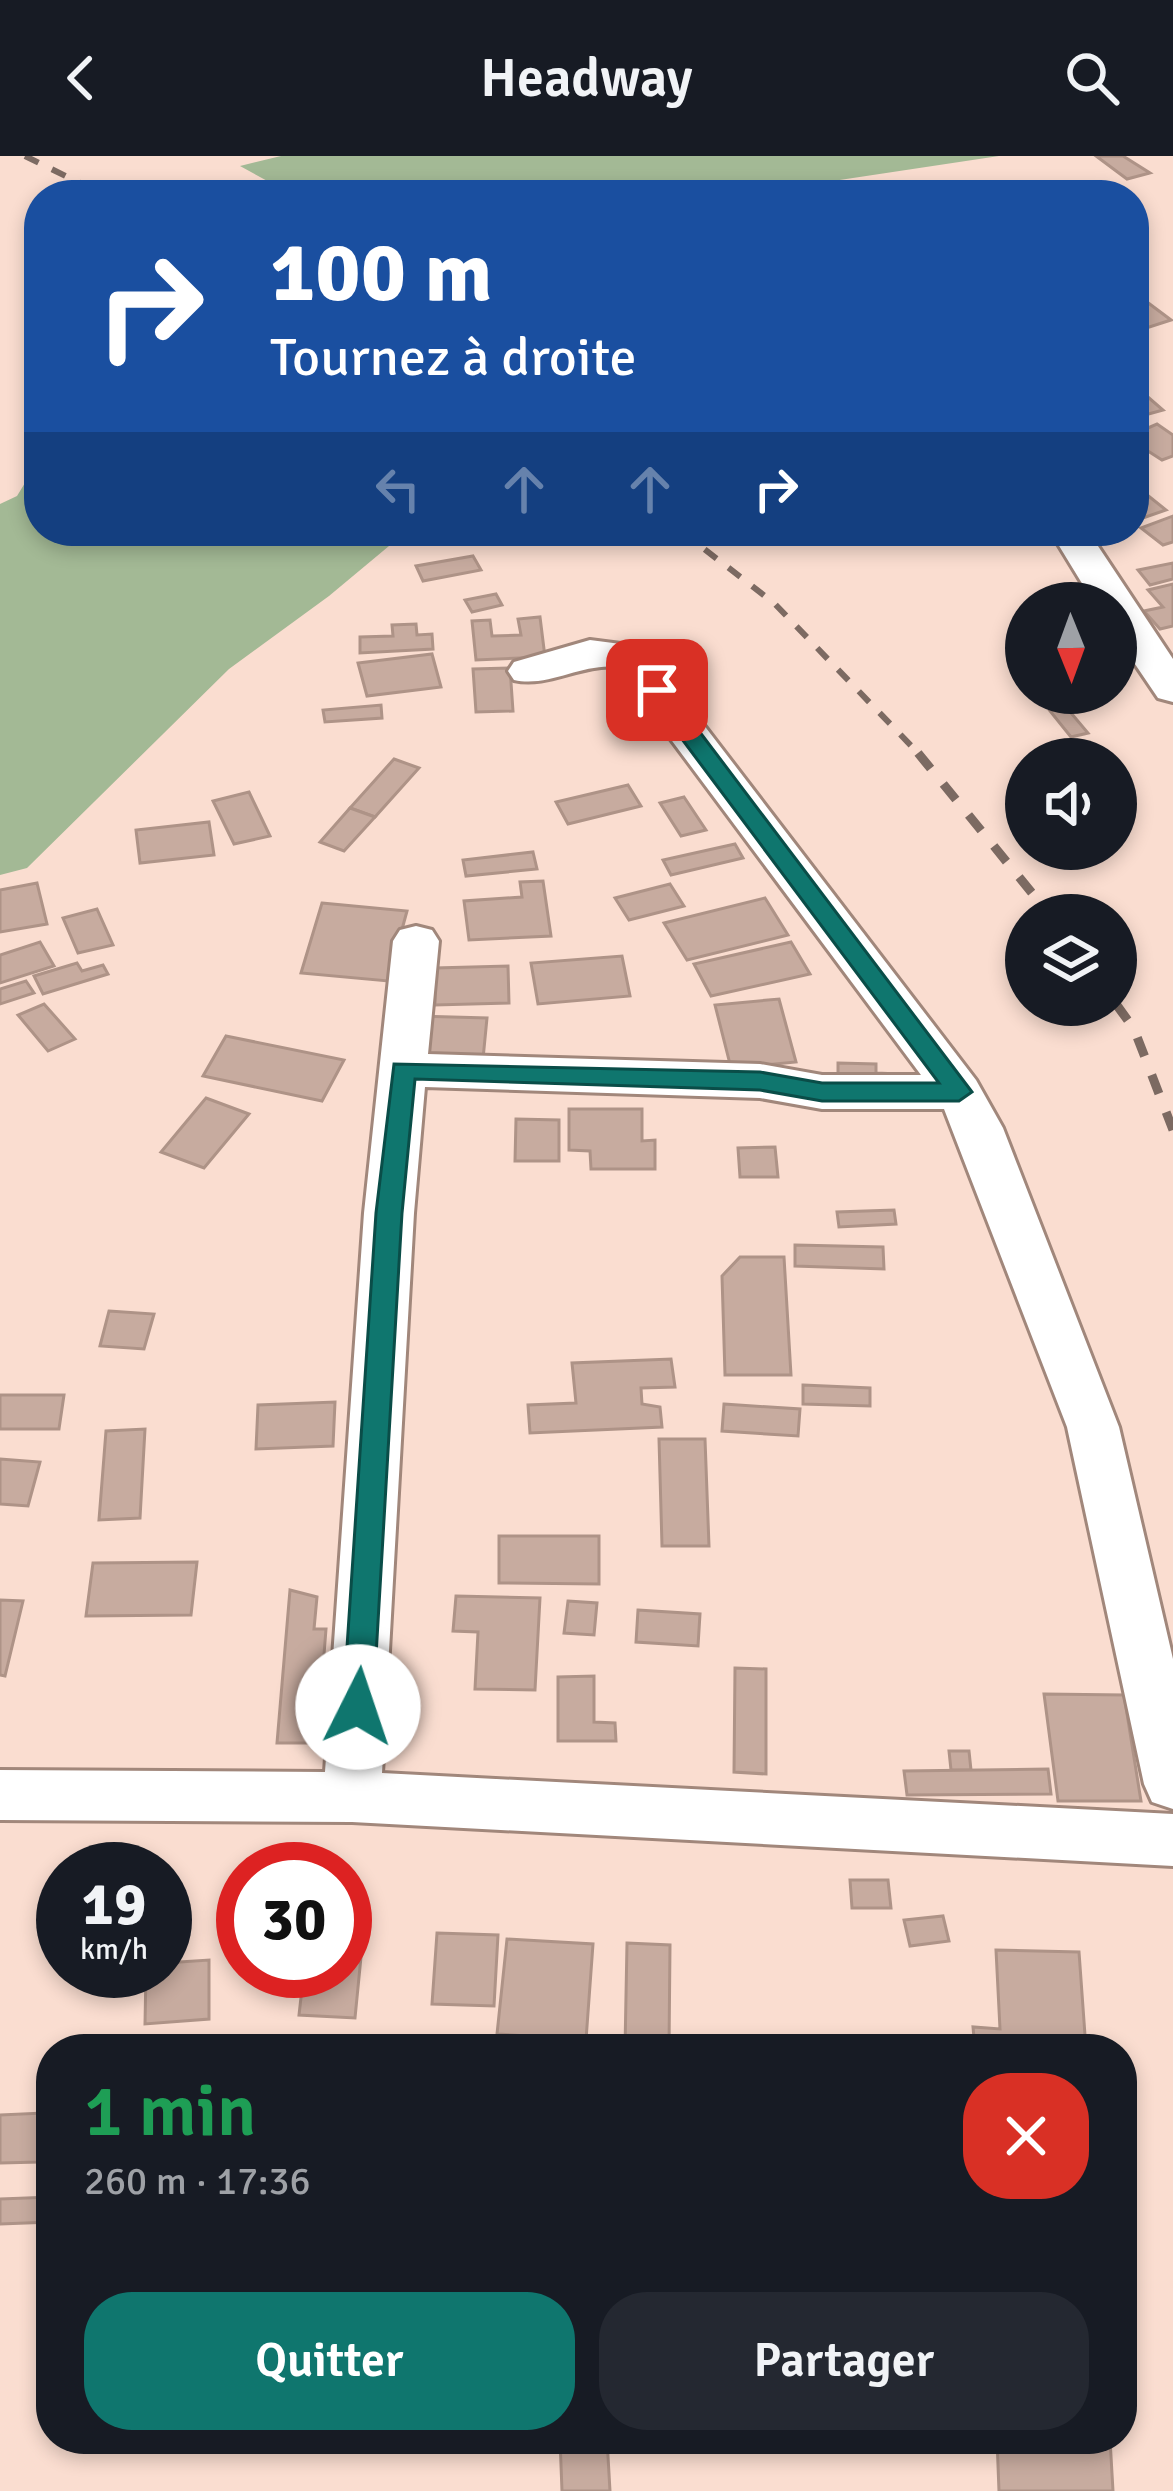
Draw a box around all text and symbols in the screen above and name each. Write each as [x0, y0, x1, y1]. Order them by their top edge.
icon: back [48, 45, 114, 111]
text: Headway [480, 45, 693, 112]
icon: search [1059, 45, 1125, 111]
text: 100 m [270, 221, 492, 325]
icon: right [72, 228, 228, 384]
text: Tournez à droite [270, 324, 637, 391]
icon: left [365, 456, 431, 522]
icon: ahead [491, 456, 557, 522]
icon: ahead [617, 456, 683, 522]
icon: right [743, 456, 809, 522]
north arrow [1005, 582, 1137, 714]
map controls [1005, 582, 1137, 1026]
pin [606, 639, 708, 741]
icon: arrive [624, 657, 690, 723]
button: sound [1005, 738, 1137, 870]
button: layers [1005, 894, 1137, 1026]
position arrow [295, 1644, 421, 1770]
speed limit sign: 30 [216, 1842, 372, 1998]
text: 19 [82, 1868, 146, 1942]
text: km/h [80, 1931, 148, 1968]
text: 1 min [84, 2067, 256, 2156]
button: close [963, 2073, 1089, 2199]
text: 260 m · 17:36 [84, 2157, 311, 2205]
button: Quitter [84, 2292, 575, 2430]
button: Partager [599, 2292, 1089, 2430]

